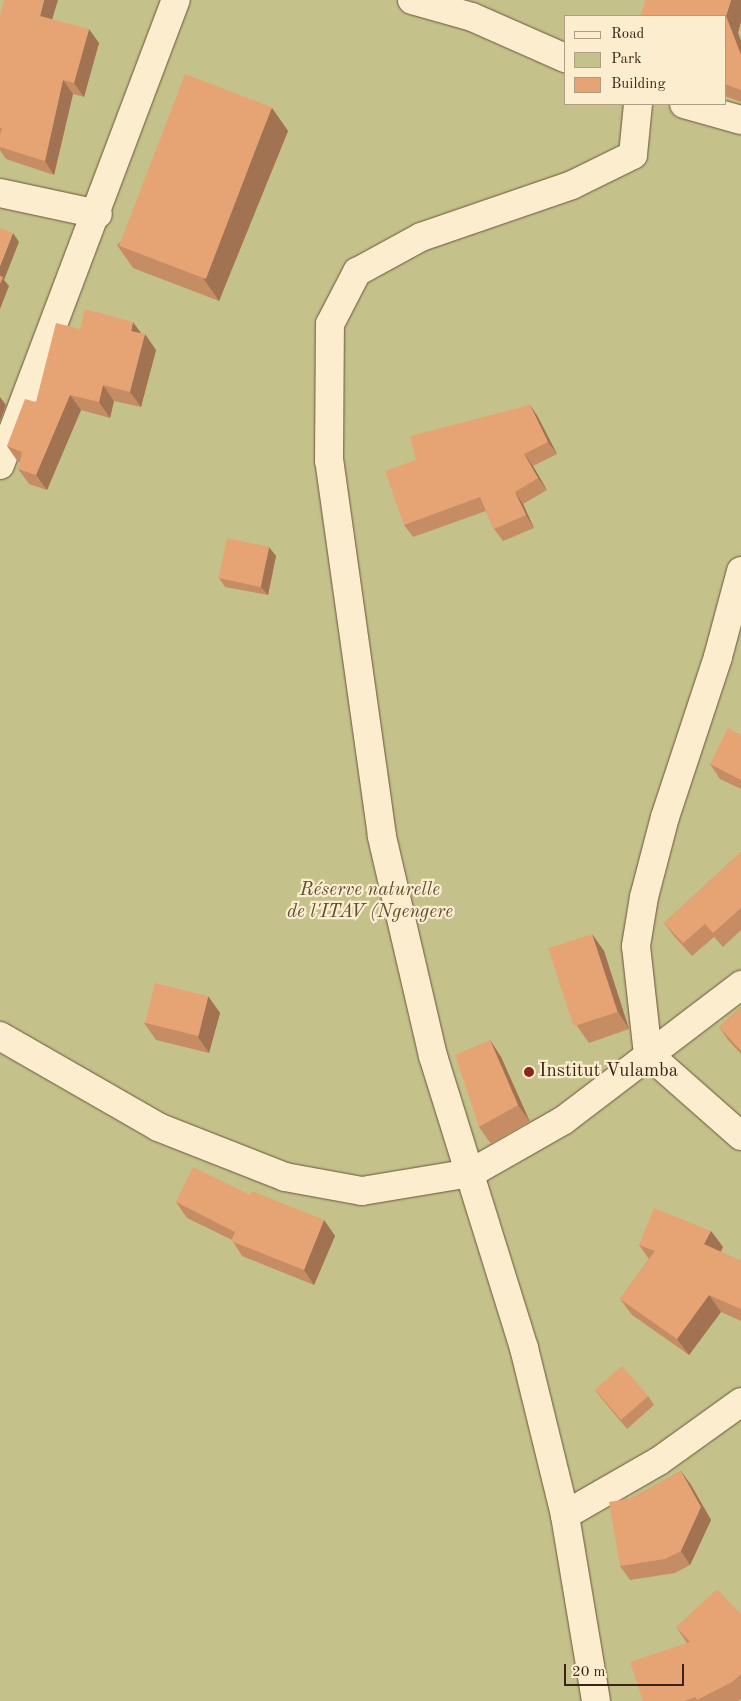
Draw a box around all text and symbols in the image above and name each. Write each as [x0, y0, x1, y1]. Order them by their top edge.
legend [564, 15, 726, 105]
text: Road [611, 27, 644, 42]
text: Park [611, 52, 642, 67]
text: Building [611, 77, 666, 92]
park label: Réserve naturelle de l'ITAV (Ngengere [287, 880, 453, 924]
place label: Institut Vulamba [539, 1061, 678, 1083]
marker: Institut Vulamba [523, 1066, 535, 1078]
scale bar [566, 1654, 686, 1686]
text: 20 m [572, 1665, 606, 1680]

